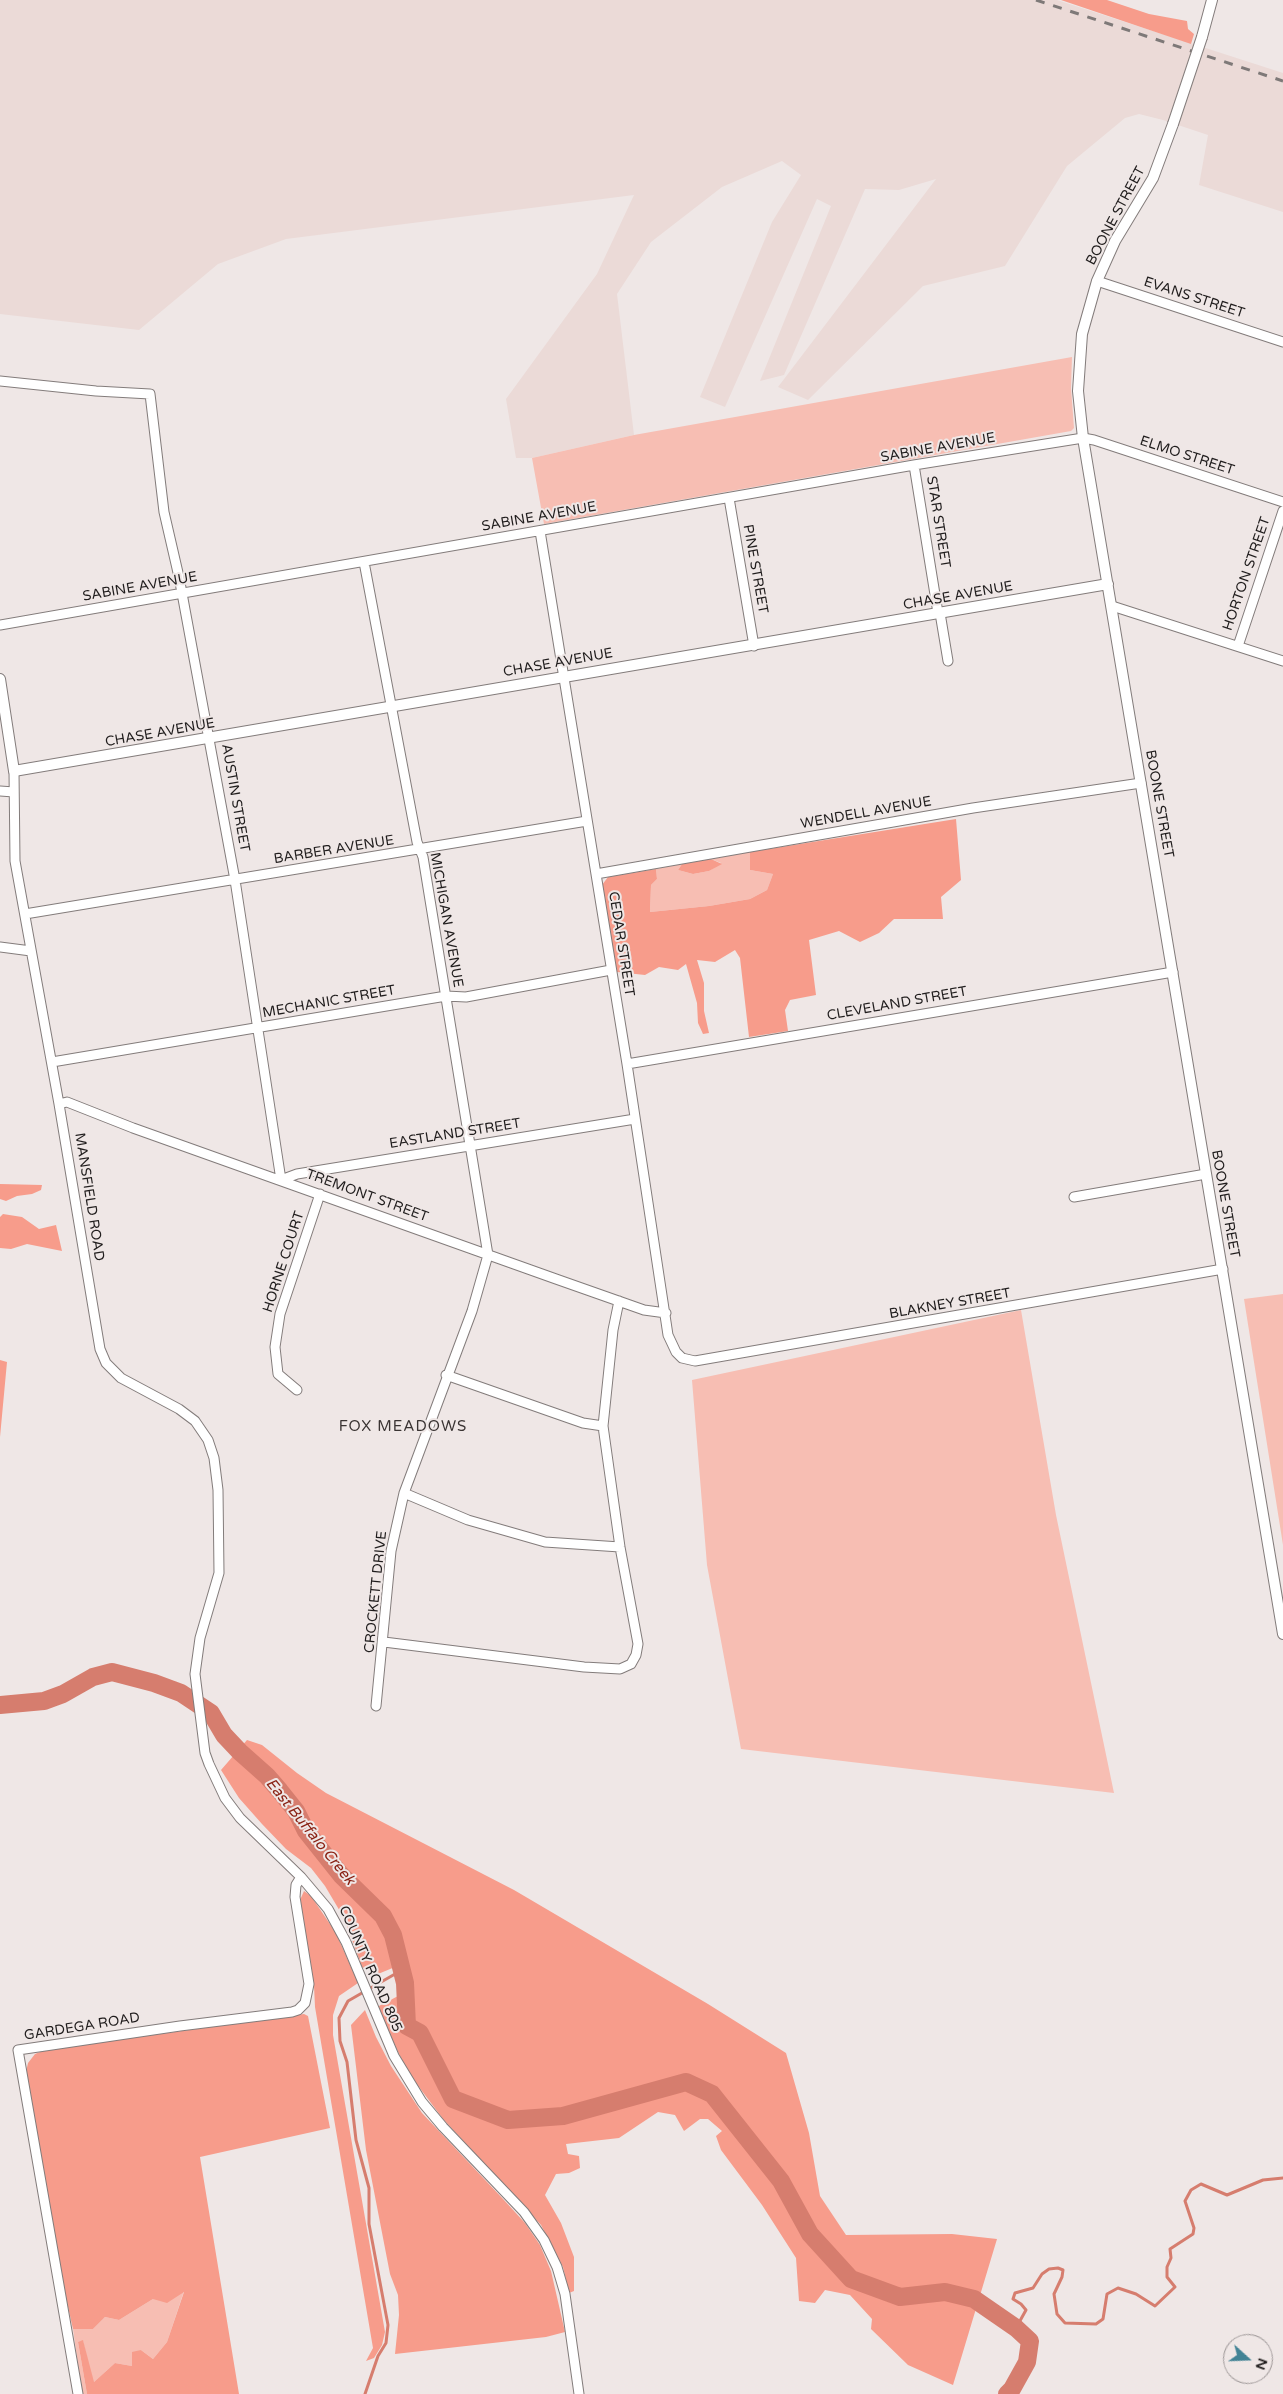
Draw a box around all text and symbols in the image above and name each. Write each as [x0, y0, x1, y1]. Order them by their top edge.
street label: BOONE STREET [1083, 164, 1149, 268]
street label: EVANS STREET [1141, 274, 1247, 322]
street label: SABINE AVENUE [880, 430, 996, 466]
street label: ELMO STREET [1138, 433, 1236, 479]
street label: STAR STREET [922, 475, 954, 569]
street label: SABINE AVENUE [481, 499, 597, 535]
street label: HORTON STREET [1220, 515, 1274, 633]
street label: PINE STREET [739, 523, 771, 615]
street label: SABINE AVENUE [82, 569, 198, 605]
street label: CHASE AVENUE [902, 578, 1014, 614]
street label: CHASE AVENUE [502, 645, 614, 681]
street label: CHASE AVENUE [104, 715, 216, 751]
street label: AUSTIN STREET [217, 743, 253, 853]
street label: BOONE STREET [1141, 749, 1177, 859]
street label: WENDELL AVENUE [799, 793, 933, 833]
street label: BARBER AVENUE [273, 832, 395, 868]
street label: MICHIGAN AVENUE [426, 851, 466, 989]
street label: CEDAR STREET [604, 890, 638, 998]
street label: MECHANIC STREET [261, 982, 397, 1022]
street label: CLEVELAND STREET [826, 983, 968, 1025]
street label: EASTLAND STREET [388, 1115, 522, 1153]
street label: MANSFIELD ROAD [71, 1132, 107, 1262]
street label: BOONE STREET [1207, 1149, 1243, 1259]
street label: TREMONT STREET [304, 1166, 430, 1226]
street label: HORNE COURT [260, 1209, 308, 1315]
street label: BLAKNEY STREET [888, 1285, 1012, 1323]
district label: FOX MEADOWS [337, 1418, 469, 1436]
street label: CROCKETT DRIVE [361, 1530, 391, 1654]
water label: East Buffalo Creek [262, 1775, 358, 1889]
street label: COUNTY ROAD 805 [335, 1903, 405, 2035]
street label: GARDEGA ROAD [23, 2010, 141, 2044]
north arrow [1223, 2334, 1273, 2384]
text: N [1252, 2356, 1272, 2372]

